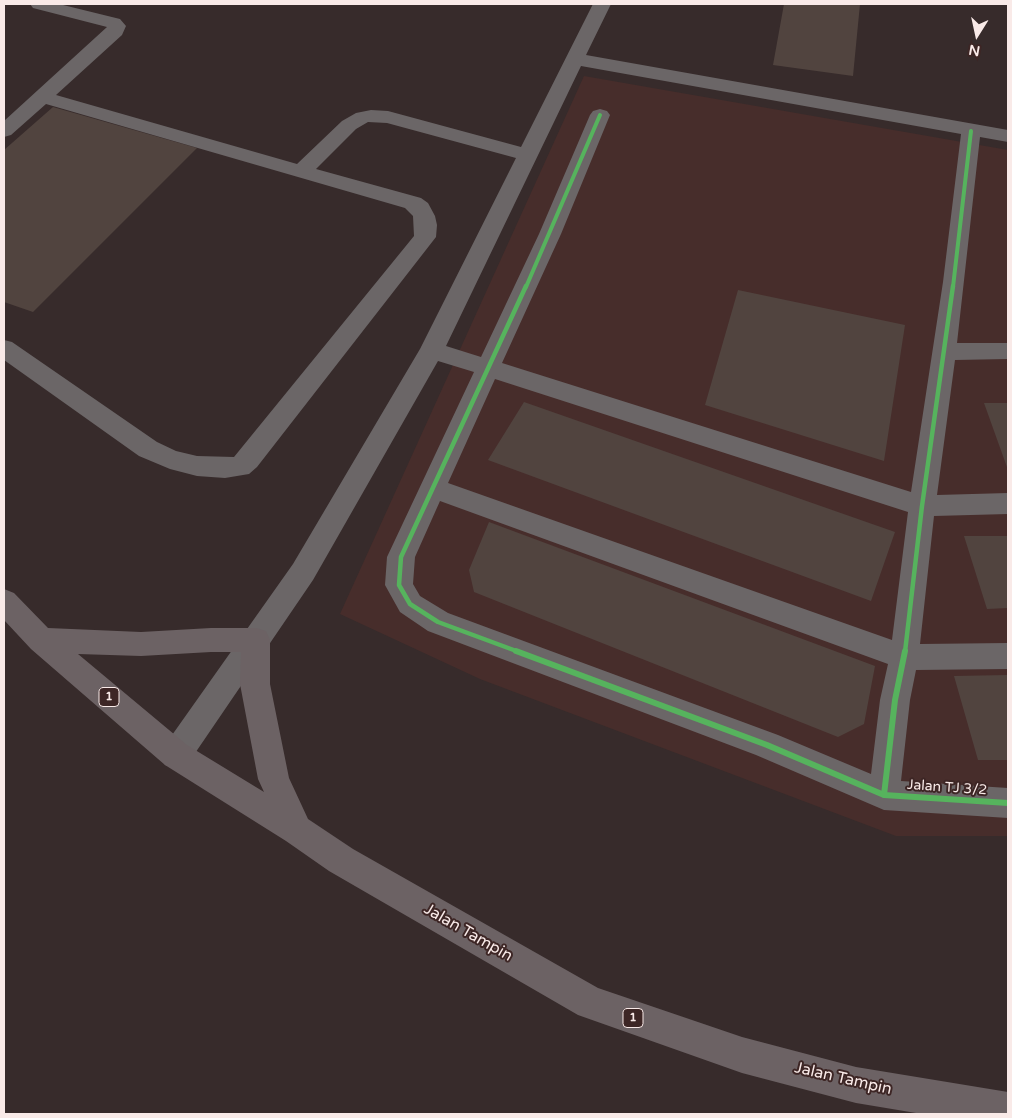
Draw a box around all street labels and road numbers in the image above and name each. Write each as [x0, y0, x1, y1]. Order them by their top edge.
road number: 1 [99, 688, 119, 706]
street label: Jalan TJ 3/2 [906, 777, 988, 799]
street label: Jalan Tampin [420, 900, 516, 966]
road number: 1 [623, 1008, 643, 1028]
street label: Jalan Tampin [792, 1058, 894, 1100]

